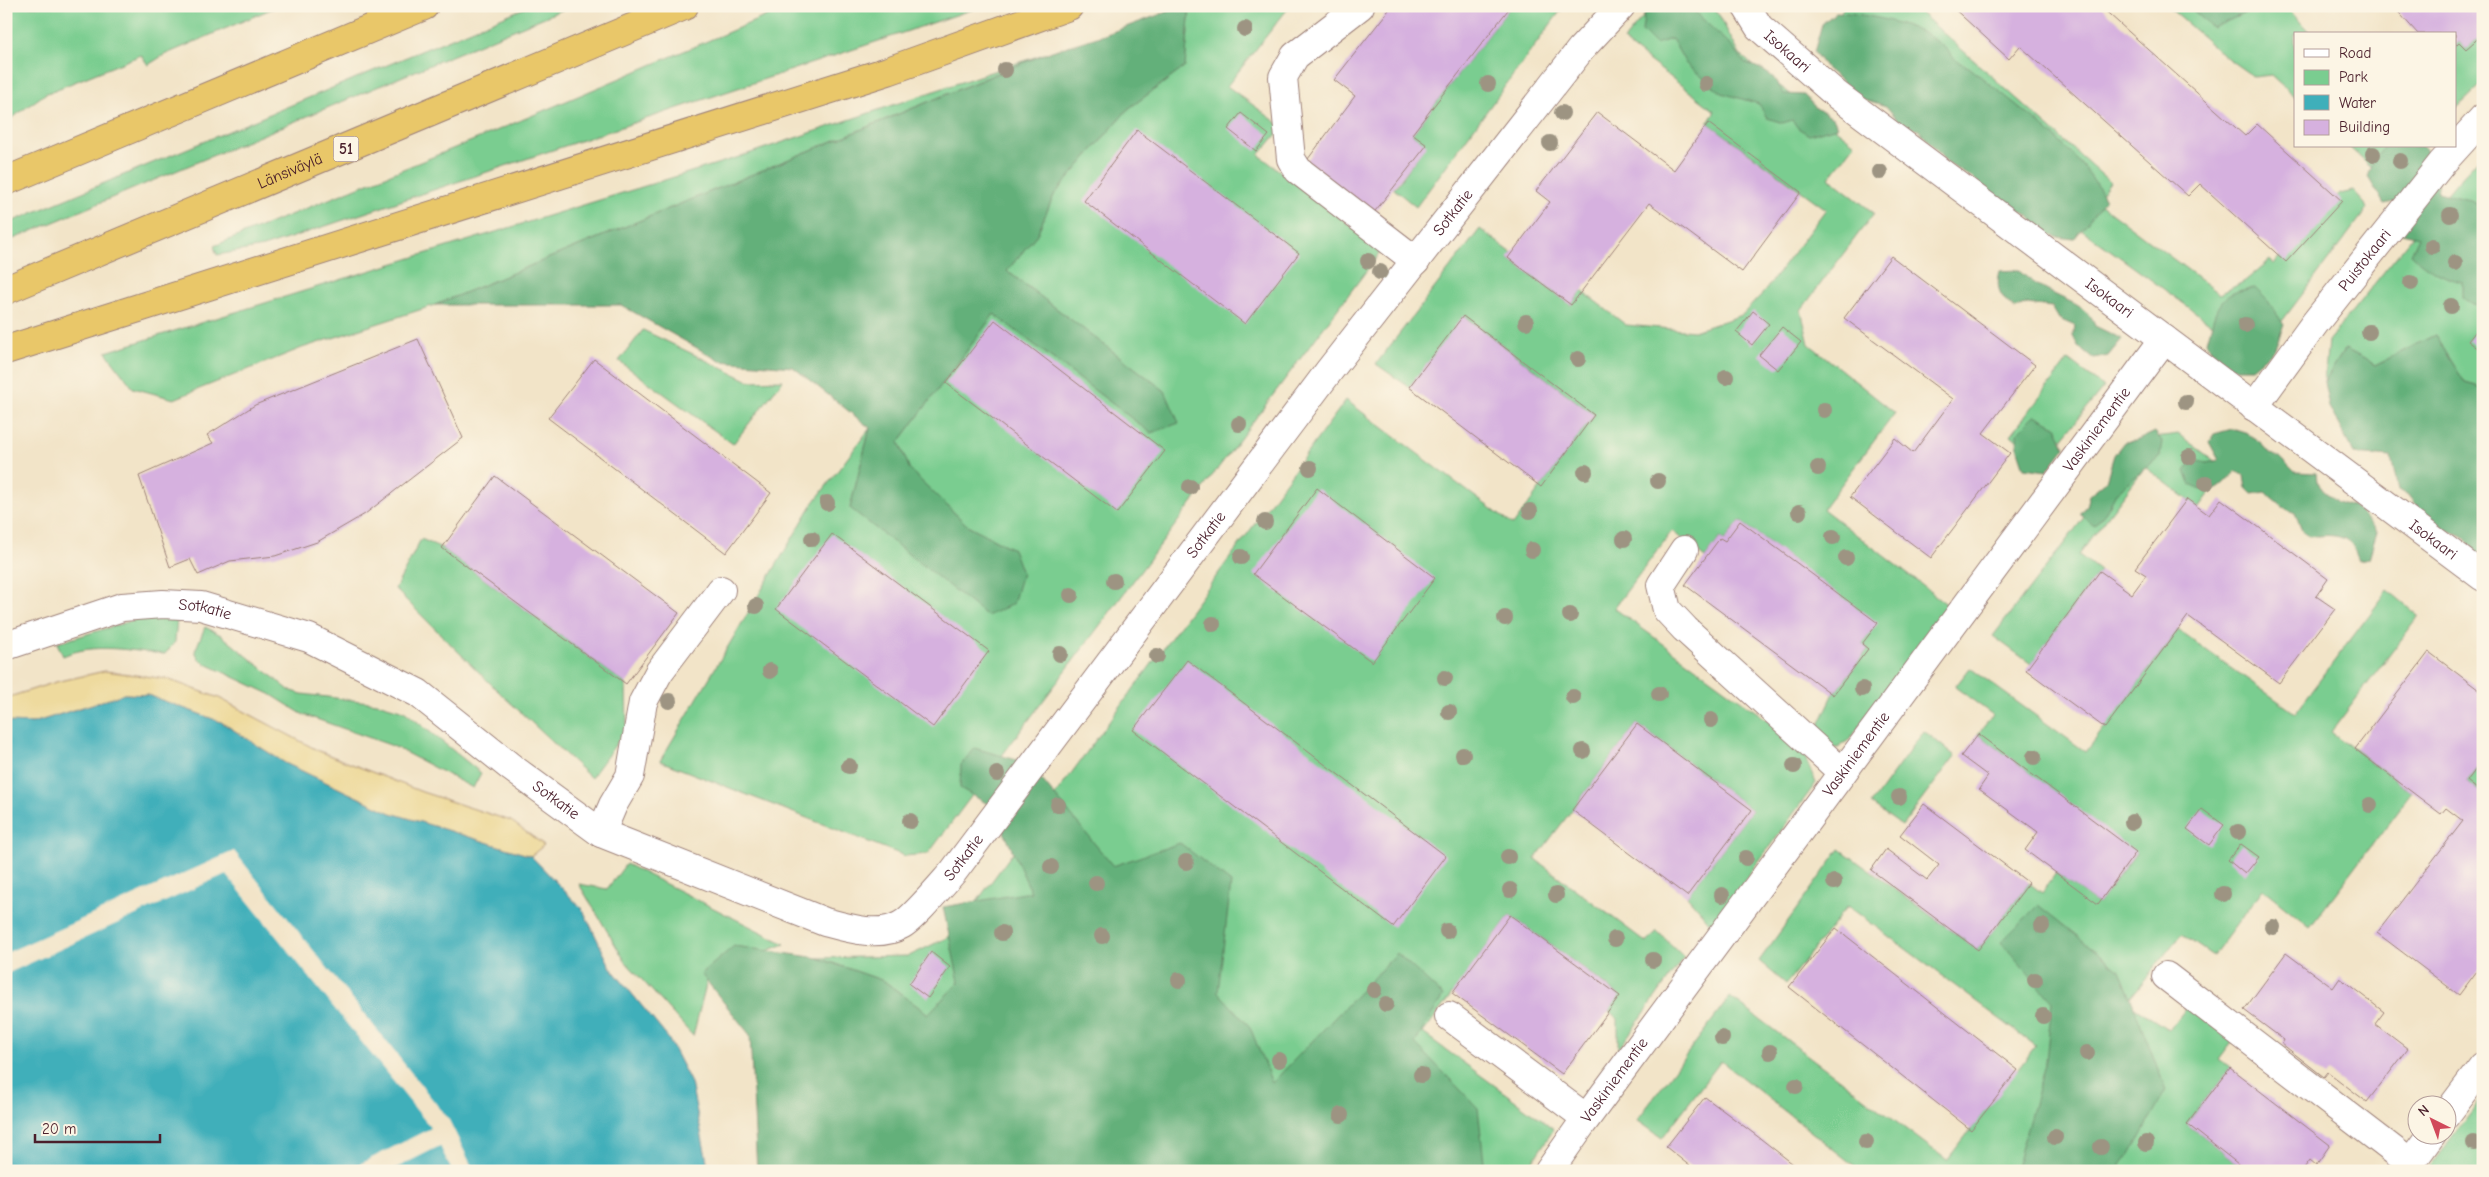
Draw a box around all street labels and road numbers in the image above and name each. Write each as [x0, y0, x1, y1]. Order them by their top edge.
street label: Isokaari [1760, 27, 1814, 76]
road number: 51 [334, 136, 358, 162]
street label: Länsiväylä [255, 149, 325, 193]
street label: Sotkatie [1429, 186, 1477, 239]
street label: Puistokaari [2335, 226, 2395, 295]
street label: Isokaari [2082, 274, 2137, 322]
street label: Vaskiniementie [2060, 384, 2134, 475]
street label: Sotkatie [1183, 508, 1229, 562]
street label: Isokaari [2406, 516, 2461, 564]
street label: Sotkatie [178, 596, 234, 624]
street label: Vaskiniementie [1819, 708, 1894, 800]
street label: Sotkatie [529, 777, 583, 823]
street label: Sotkatie [940, 831, 987, 885]
street label: Vaskiniementie [1577, 1034, 1652, 1126]

